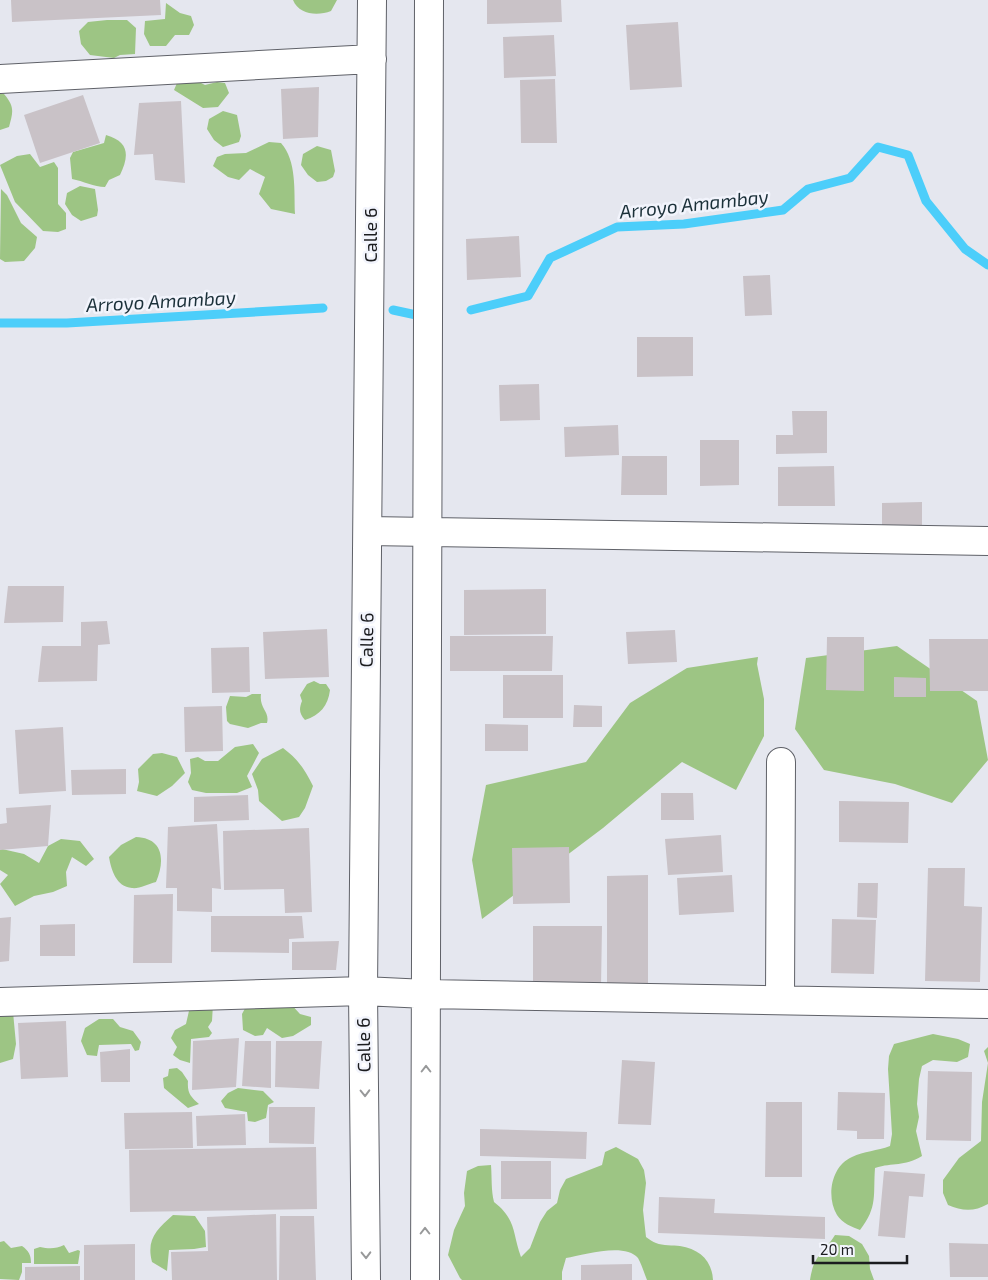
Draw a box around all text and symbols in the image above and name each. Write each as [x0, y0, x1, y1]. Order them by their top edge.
water label: Arroyo Amambay [617, 184, 770, 224]
street label: Calle 6 [359, 208, 381, 262]
water label: Arroyo Amambay [85, 285, 236, 317]
street label: Calle 6 [355, 612, 377, 668]
street label: Calle 6 [352, 1017, 374, 1073]
one-way arrow [421, 1065, 431, 1072]
one-way arrow [359, 1089, 370, 1097]
one-way arrow [420, 1227, 430, 1235]
scale bar [813, 1232, 907, 1264]
text: 20 m [820, 1240, 854, 1258]
one-way arrow [361, 1252, 371, 1259]

